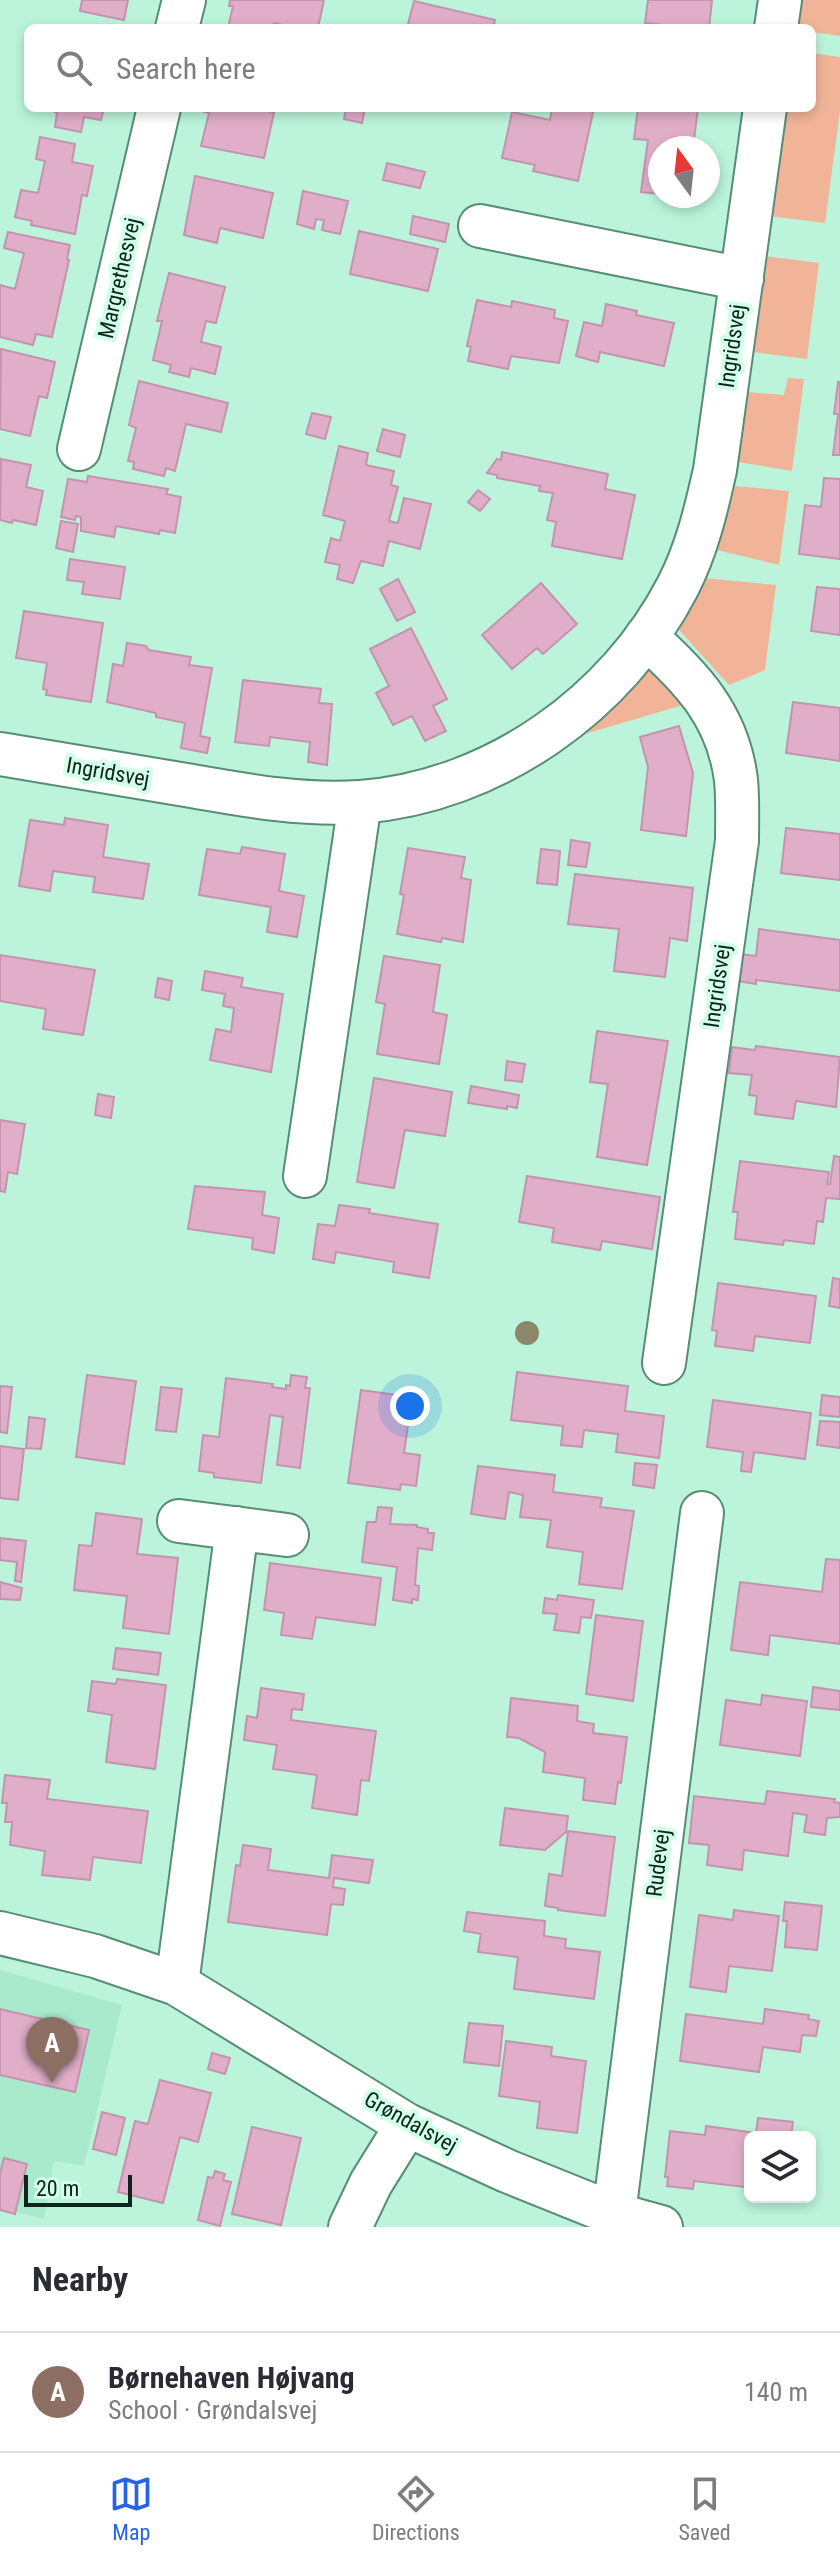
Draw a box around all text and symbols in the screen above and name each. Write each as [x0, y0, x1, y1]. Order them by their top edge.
search box [24, 24, 816, 112]
icon: search [52, 46, 96, 90]
text: Search here [116, 51, 256, 86]
north arrow [648, 136, 720, 208]
street label: Margrethesvej [93, 215, 145, 341]
street label: Ingridsvej [714, 303, 750, 389]
street label: Ingridsvej [64, 752, 152, 792]
street label: Ingridsvej [699, 943, 735, 1029]
your location [390, 1386, 430, 1426]
street label: Rudevej [641, 1828, 675, 1898]
pin: A [26, 2017, 78, 2083]
street label: Grøndalsvej [360, 2086, 462, 2158]
map controls [744, 2131, 816, 2203]
button: layers [744, 2131, 816, 2203]
scale bar [24, 2171, 132, 2207]
text: 20 m [36, 2176, 79, 2201]
text: Nearby [32, 2259, 128, 2299]
text: Børnehaven Højvang [108, 2360, 355, 2395]
text: A [50, 2377, 66, 2407]
text: 140 m [744, 2377, 808, 2407]
text: School · Grøndalsvej [108, 2395, 317, 2425]
tab: Map [109, 2472, 153, 2545]
tab: Directions [372, 2472, 460, 2545]
tab: Saved [678, 2472, 731, 2545]

